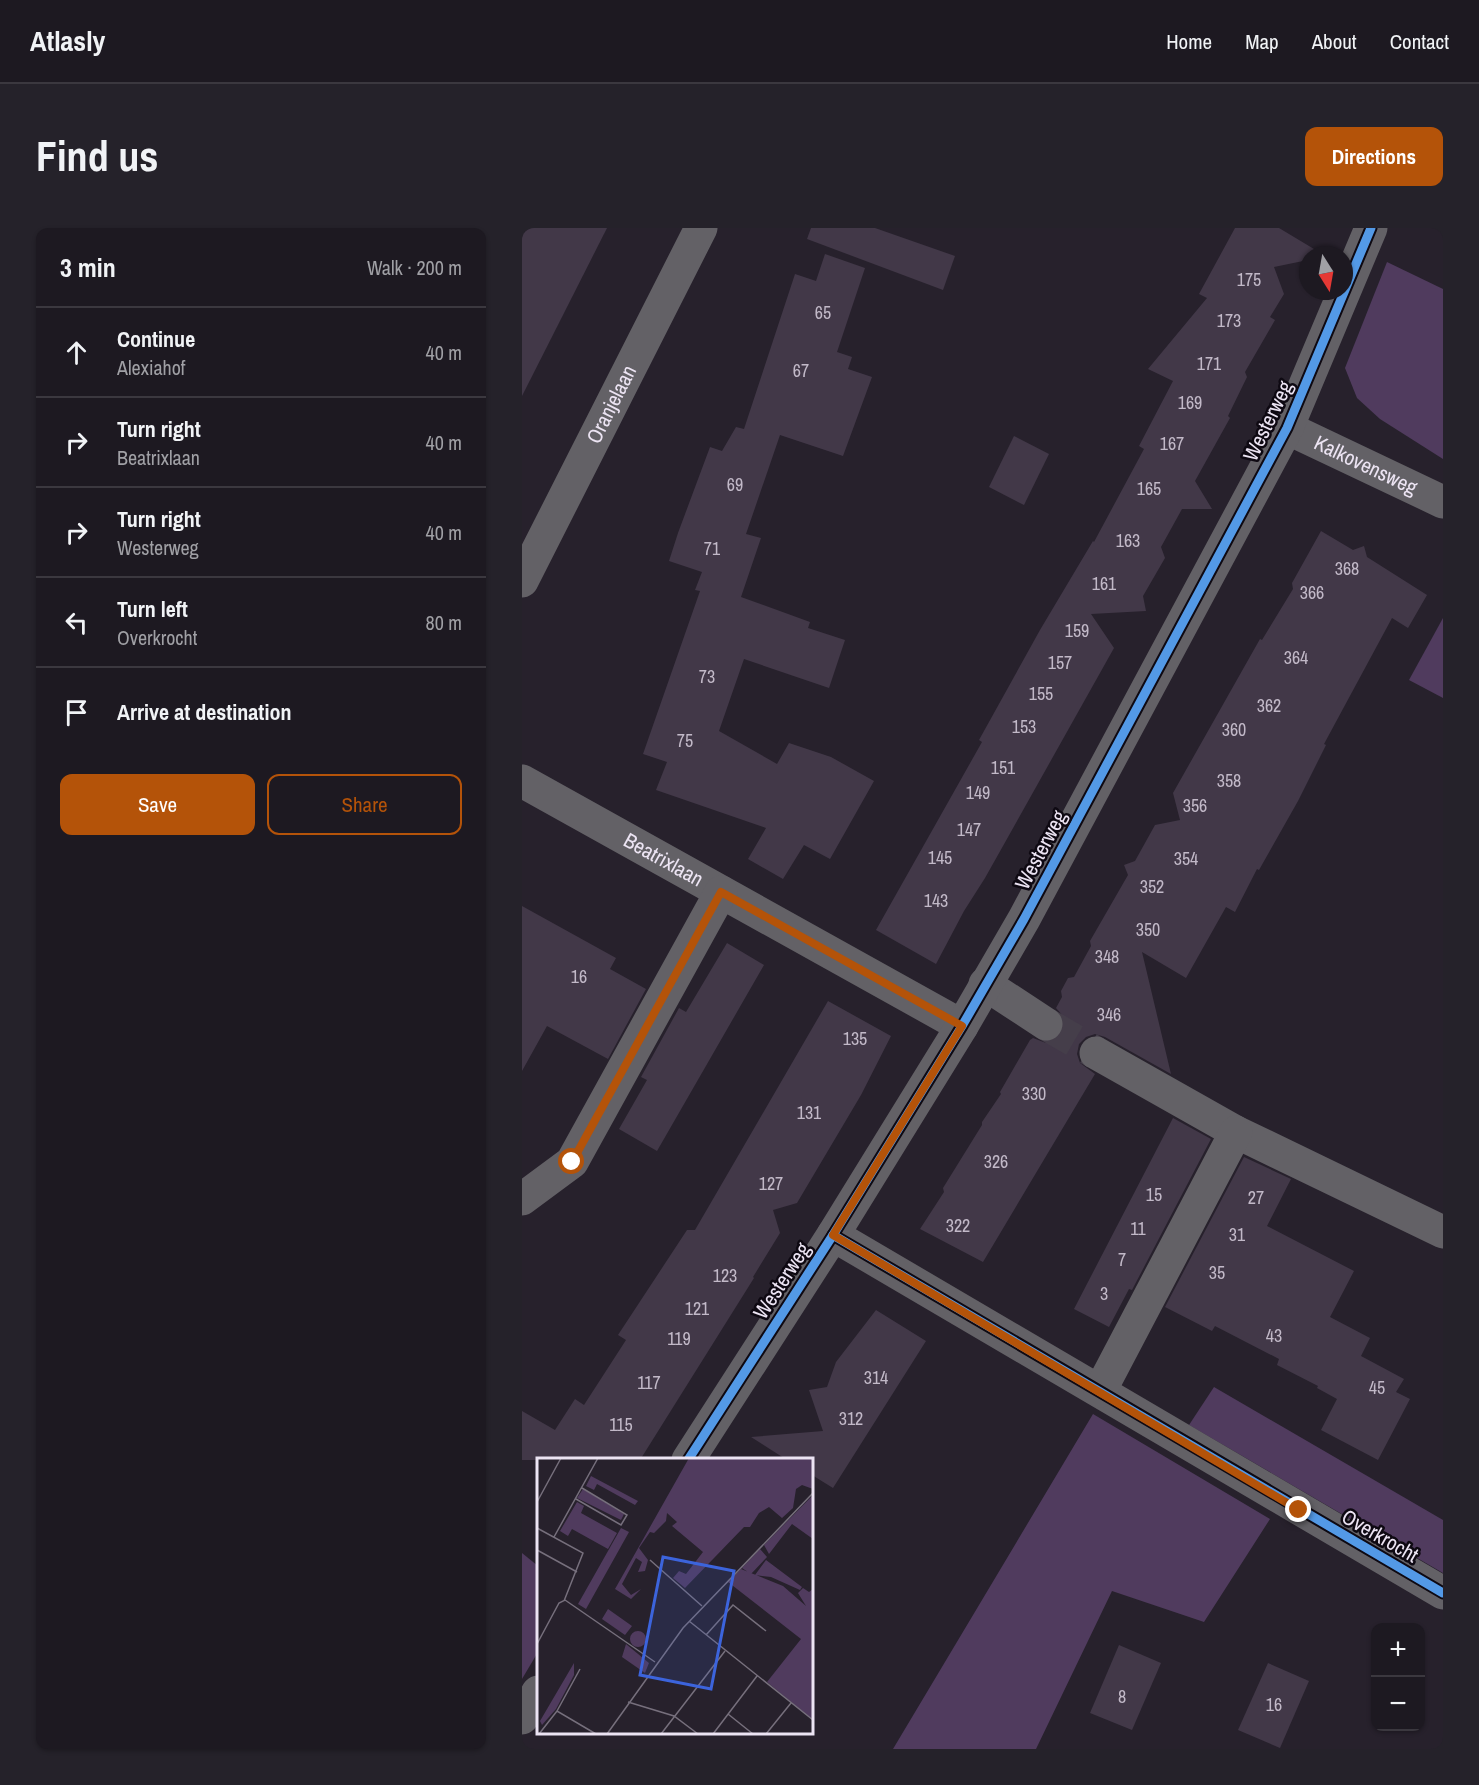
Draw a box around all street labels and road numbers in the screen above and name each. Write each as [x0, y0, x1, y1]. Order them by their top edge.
street label: Oranjelaan [579, 360, 643, 448]
street label: Westerweg [1236, 375, 1300, 466]
street label: Kalkovensweg [1309, 428, 1423, 502]
street label: Westerweg [1008, 805, 1074, 894]
street label: Beatrixlaan [619, 826, 709, 893]
street label: Westerweg [746, 1236, 817, 1325]
street label: Overkrocht [1337, 1502, 1424, 1569]

